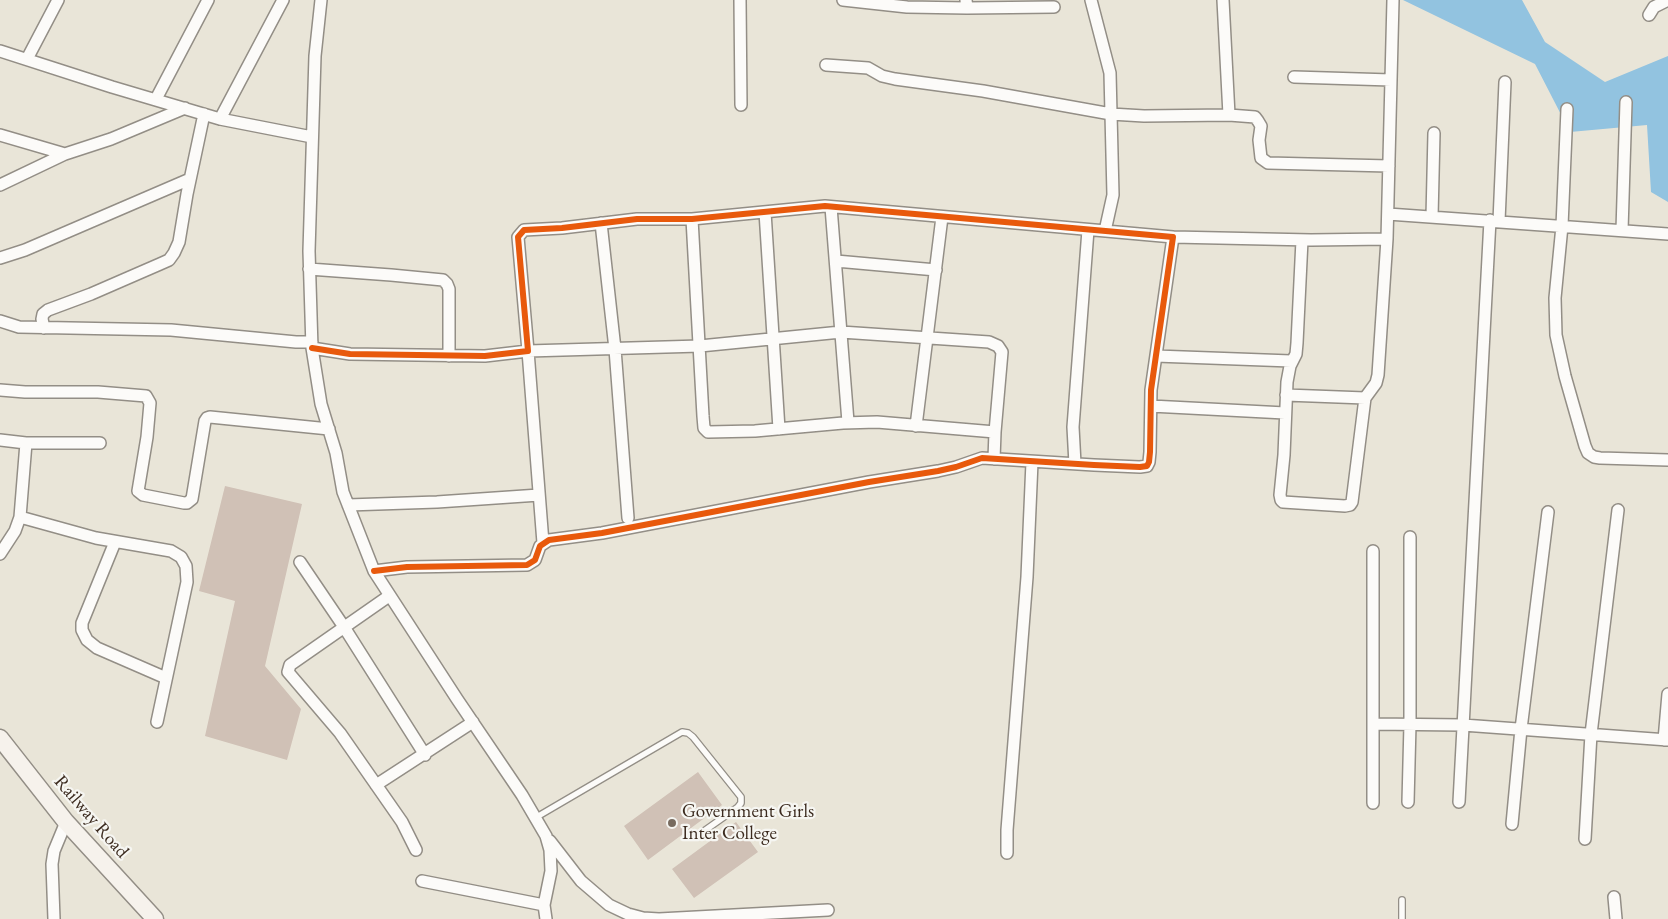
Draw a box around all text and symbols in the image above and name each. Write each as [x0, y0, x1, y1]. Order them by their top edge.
street label: Railway Road [49, 771, 133, 863]
place label: Government Girls Inter College [682, 801, 814, 845]
marker: Government Girls Inter College [666, 817, 678, 829]

